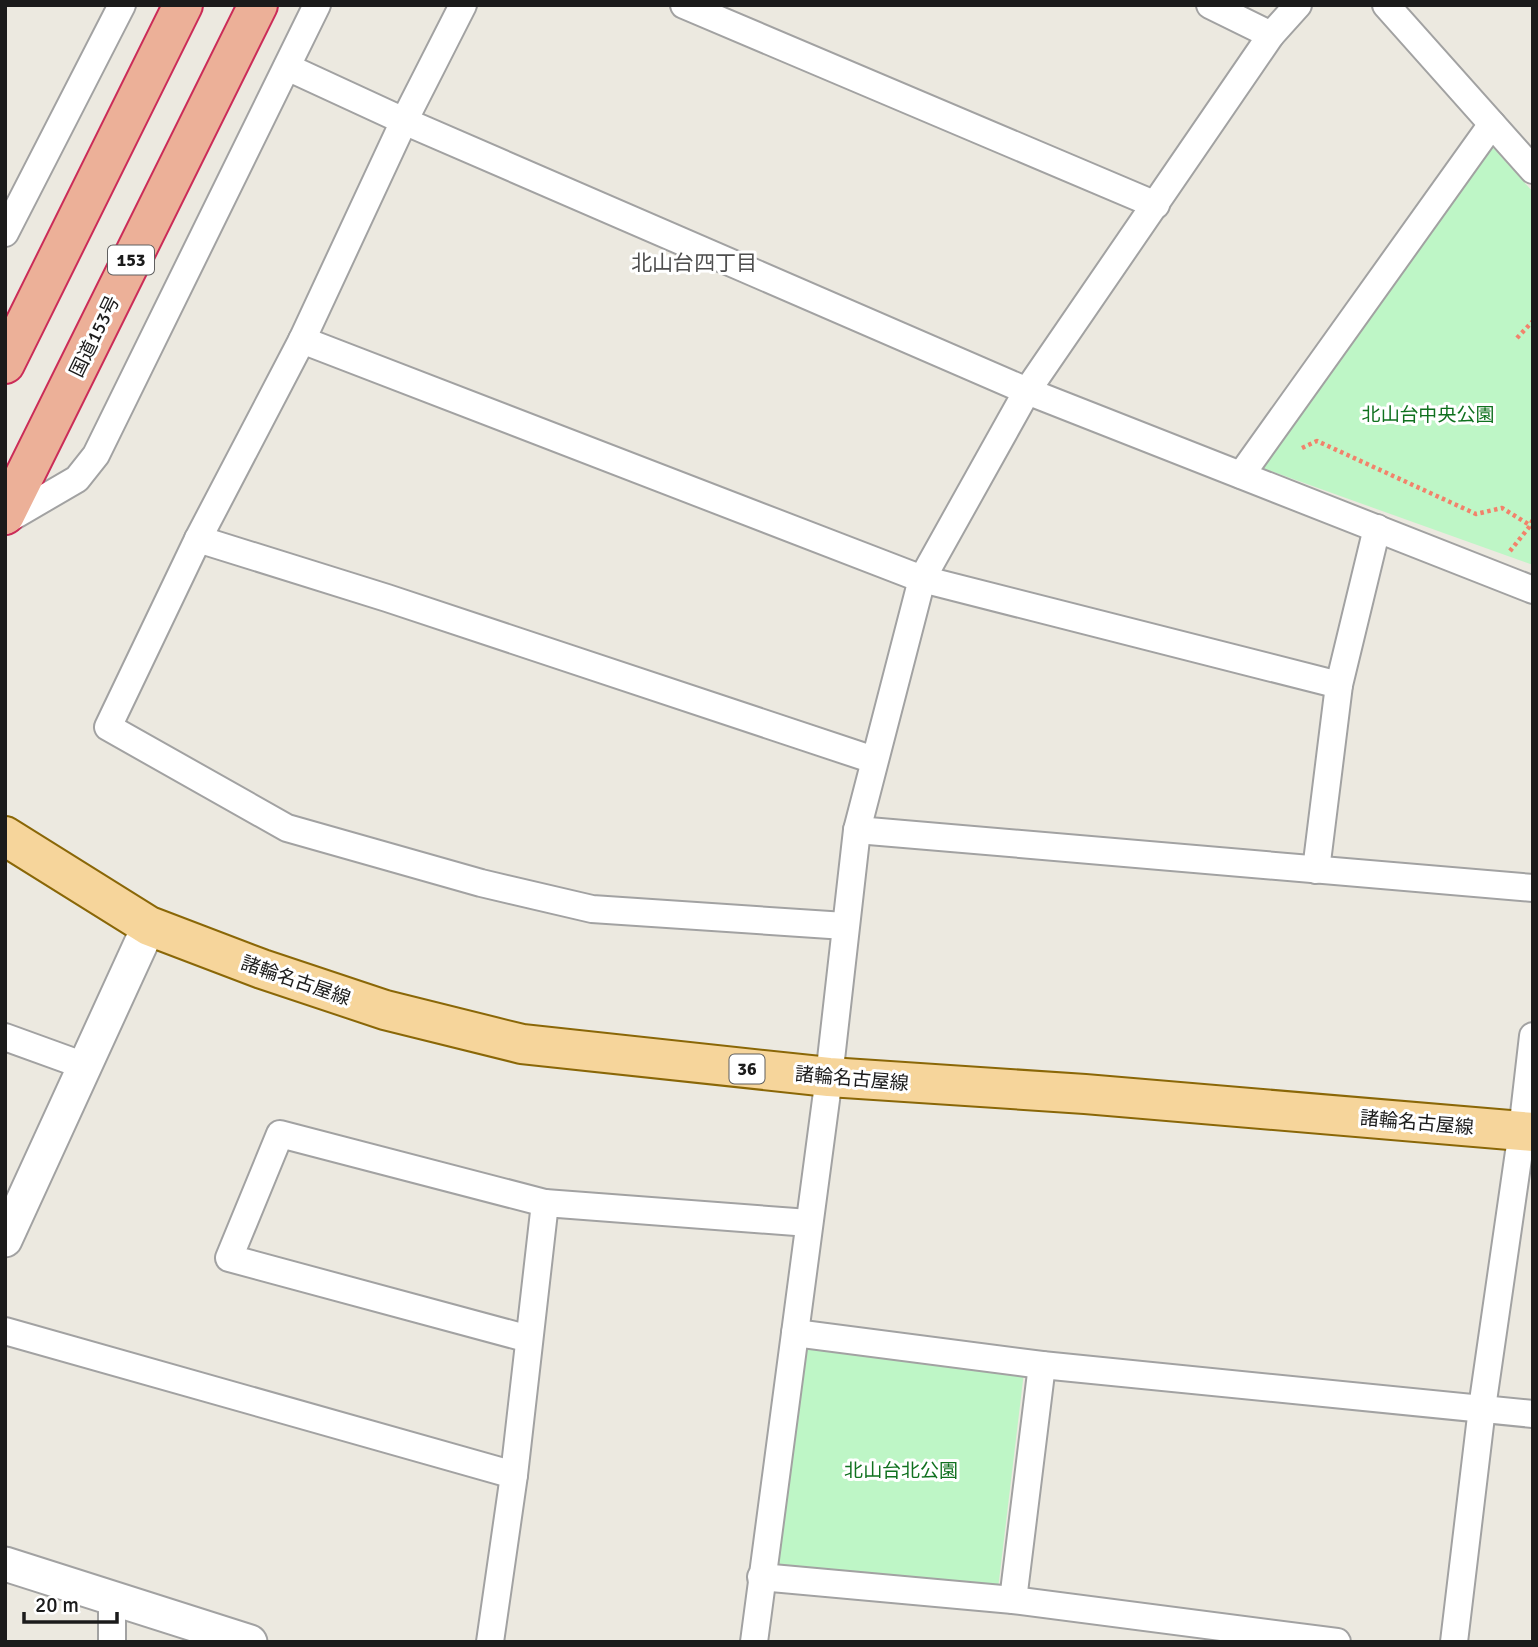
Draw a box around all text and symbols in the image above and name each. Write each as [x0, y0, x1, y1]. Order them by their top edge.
road number: 153 [108, 246, 154, 274]
district label: 北山台四丁目 [631, 250, 757, 276]
street label: 国道153号 [65, 292, 125, 381]
park label: 北山台中央公園 [1361, 403, 1495, 427]
street label: 諸輪名古屋線 [238, 951, 353, 1011]
road number: 36 [730, 1054, 764, 1084]
street label: 諸輪名古屋線 [794, 1062, 910, 1096]
street label: 諸輪名古屋線 [1359, 1106, 1475, 1140]
park label: 北山台北公園 [844, 1459, 958, 1483]
scale bar [24, 1580, 117, 1624]
text: 20 m [35, 1592, 79, 1618]

